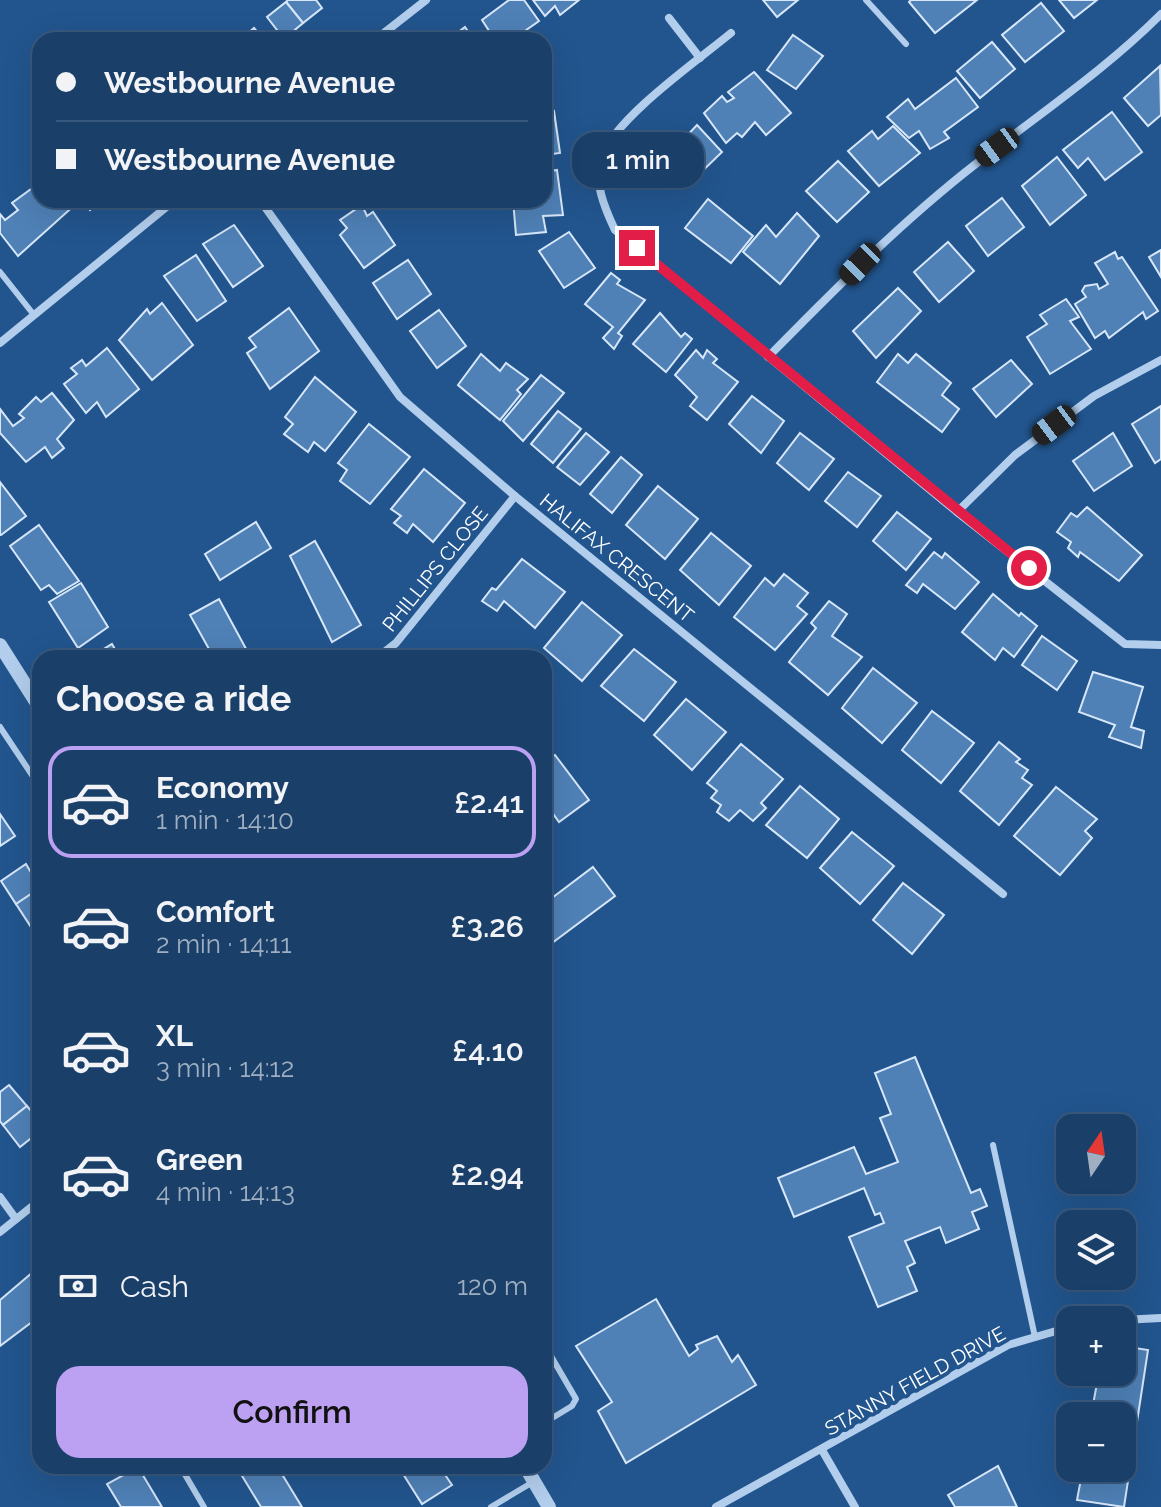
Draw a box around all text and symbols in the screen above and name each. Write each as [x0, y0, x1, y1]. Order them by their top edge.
text: Westbourne Avenue [104, 65, 395, 100]
car [971, 123, 1023, 171]
callout: 1 min [571, 132, 703, 188]
text: Westbourne Avenue [104, 142, 395, 177]
text: 1 min [606, 145, 670, 175]
route end [619, 230, 655, 266]
car [835, 238, 885, 290]
car [1028, 401, 1080, 449]
street label: HALIFAX CRESCENT [535, 489, 699, 627]
street label: PHILLIPS CLOSE [377, 502, 493, 636]
route start [1011, 550, 1047, 586]
text: Choose a ride [56, 677, 291, 719]
icon: car [60, 766, 132, 838]
text: Economy [156, 770, 289, 805]
text: £2.41 [454, 785, 524, 820]
text: 1 min · 14:10 [156, 805, 294, 835]
icon: car [60, 890, 132, 962]
text: Comfort [156, 894, 275, 929]
text: £3.26 [451, 909, 524, 944]
text: 2 min · 14:11 [156, 929, 292, 959]
icon: car [60, 1014, 132, 1086]
text: XL [156, 1018, 193, 1053]
text: £4.10 [452, 1033, 524, 1068]
text: 3 min · 14:12 [156, 1053, 294, 1083]
north arrow [1056, 1114, 1136, 1194]
map controls [1056, 1114, 1136, 1482]
icon: car [60, 1138, 132, 1210]
text: Green [156, 1142, 243, 1177]
text: £2.94 [451, 1157, 524, 1192]
text: 4 min · 14:13 [156, 1177, 295, 1207]
button: layers [1056, 1210, 1136, 1290]
icon: cash [56, 1264, 100, 1308]
text: Cash [120, 1269, 189, 1304]
text: 120 m [457, 1271, 528, 1301]
button: + [1056, 1306, 1136, 1386]
street label: STANNY FIELD DRIVE [820, 1321, 1010, 1441]
button: Confirm [56, 1366, 528, 1458]
button: − [1056, 1402, 1136, 1482]

